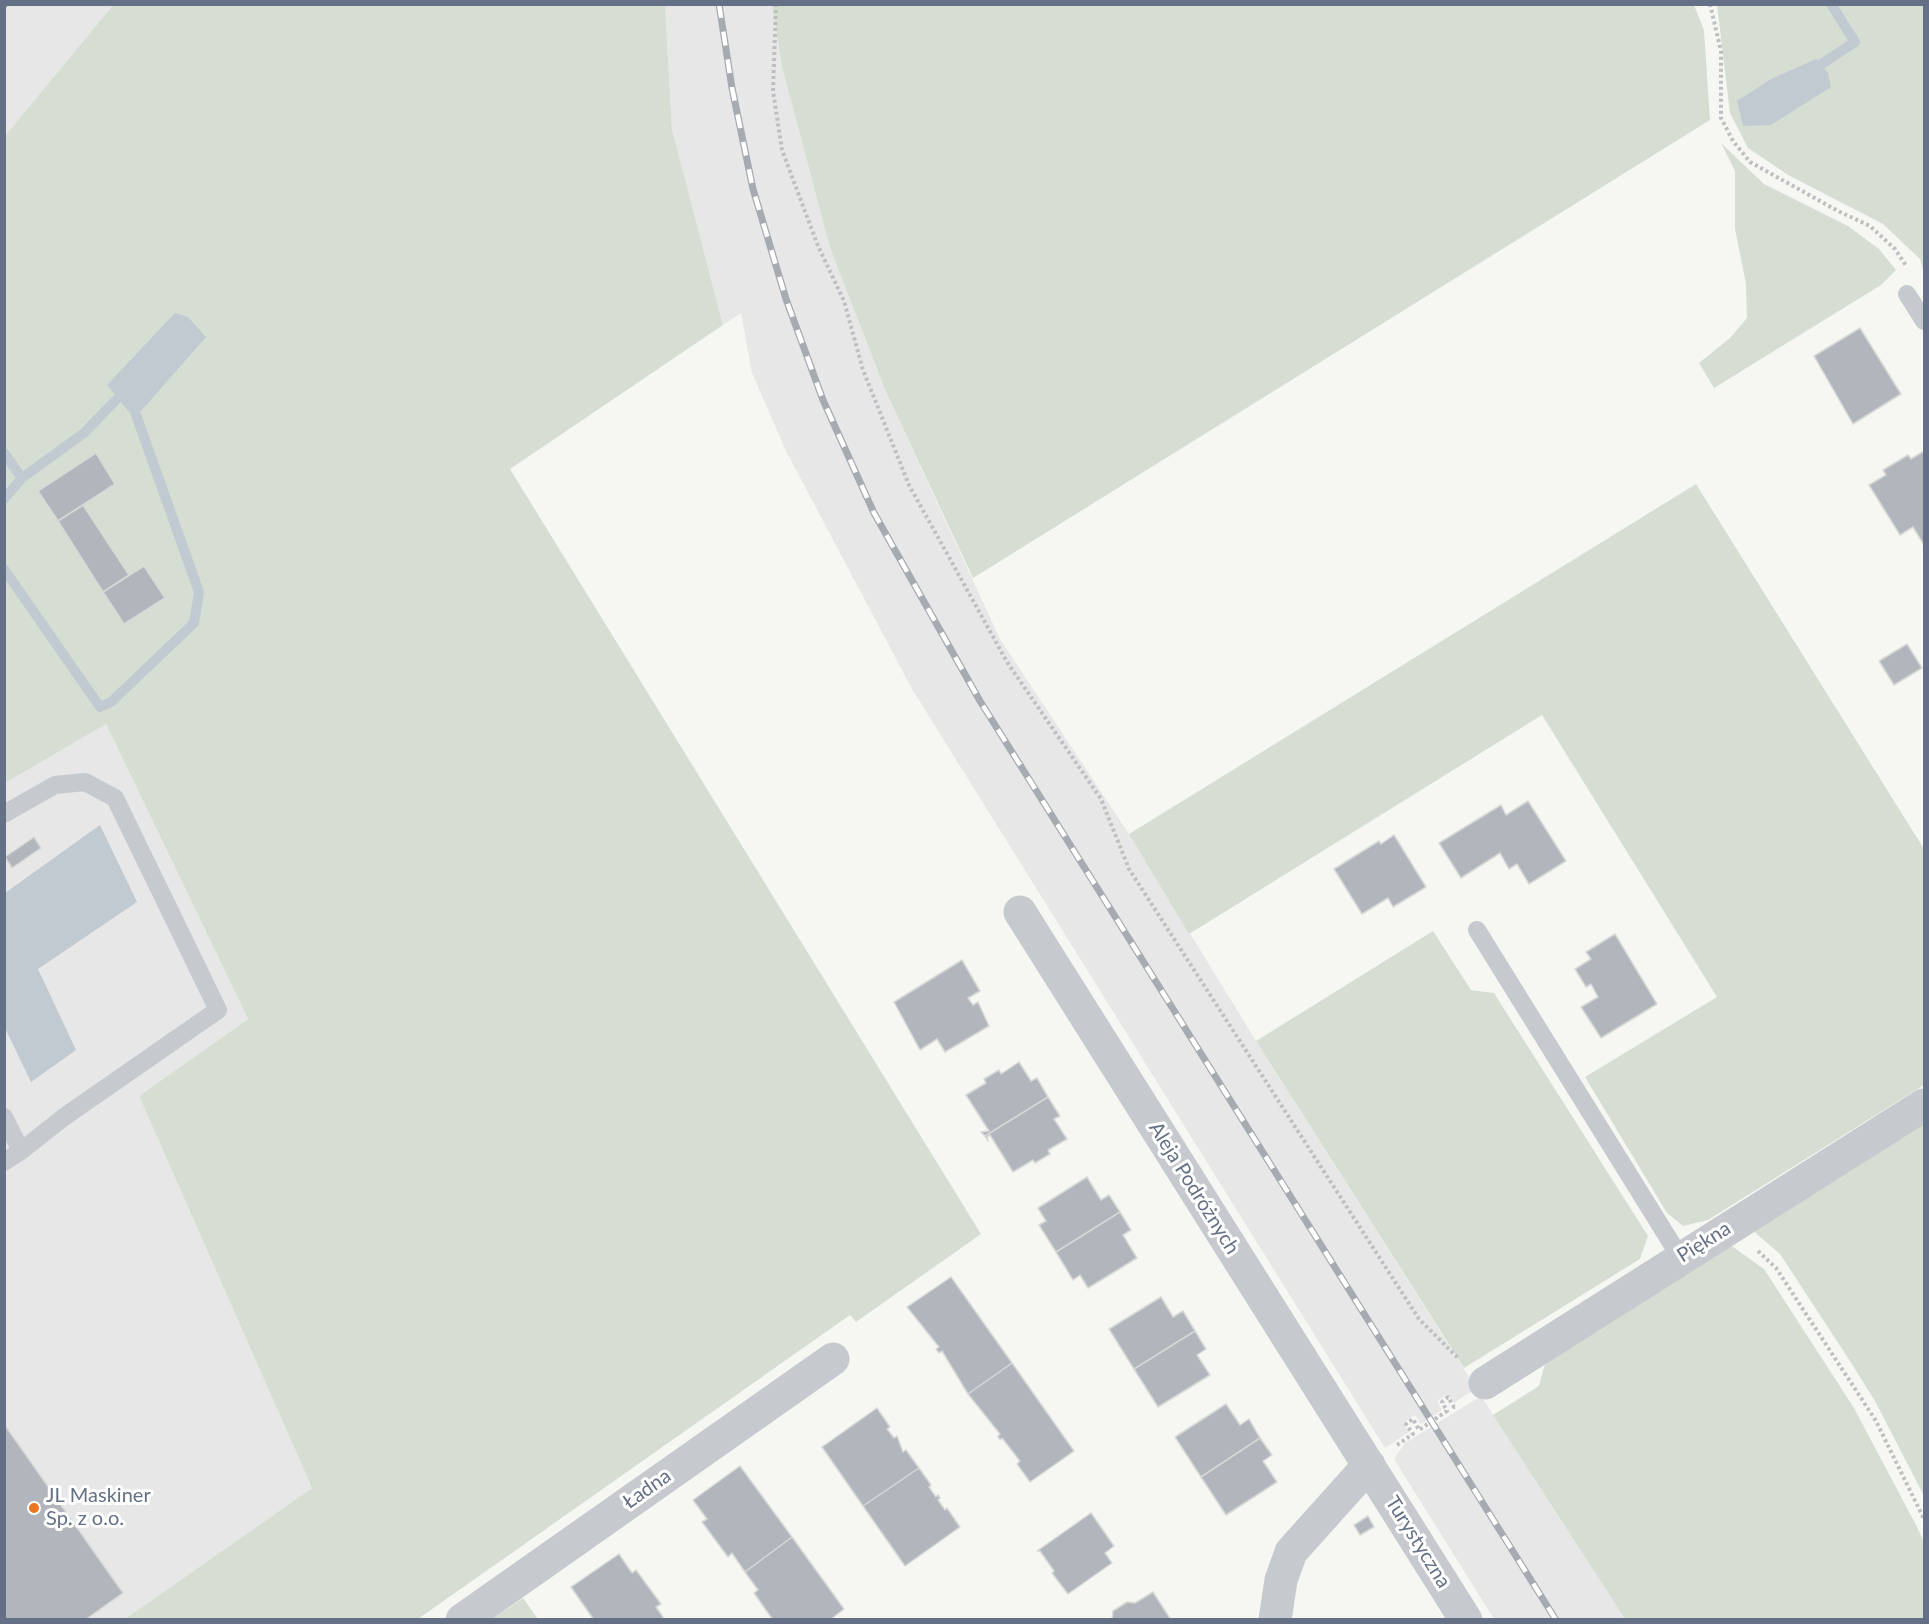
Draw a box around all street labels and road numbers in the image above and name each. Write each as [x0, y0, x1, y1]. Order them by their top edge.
street label: Aleja Podróżnych [1144, 1117, 1244, 1259]
street label: Piękna [1673, 1216, 1735, 1268]
street label: Ładna [618, 1464, 676, 1514]
street label: Turystyczna [1380, 1492, 1456, 1592]

